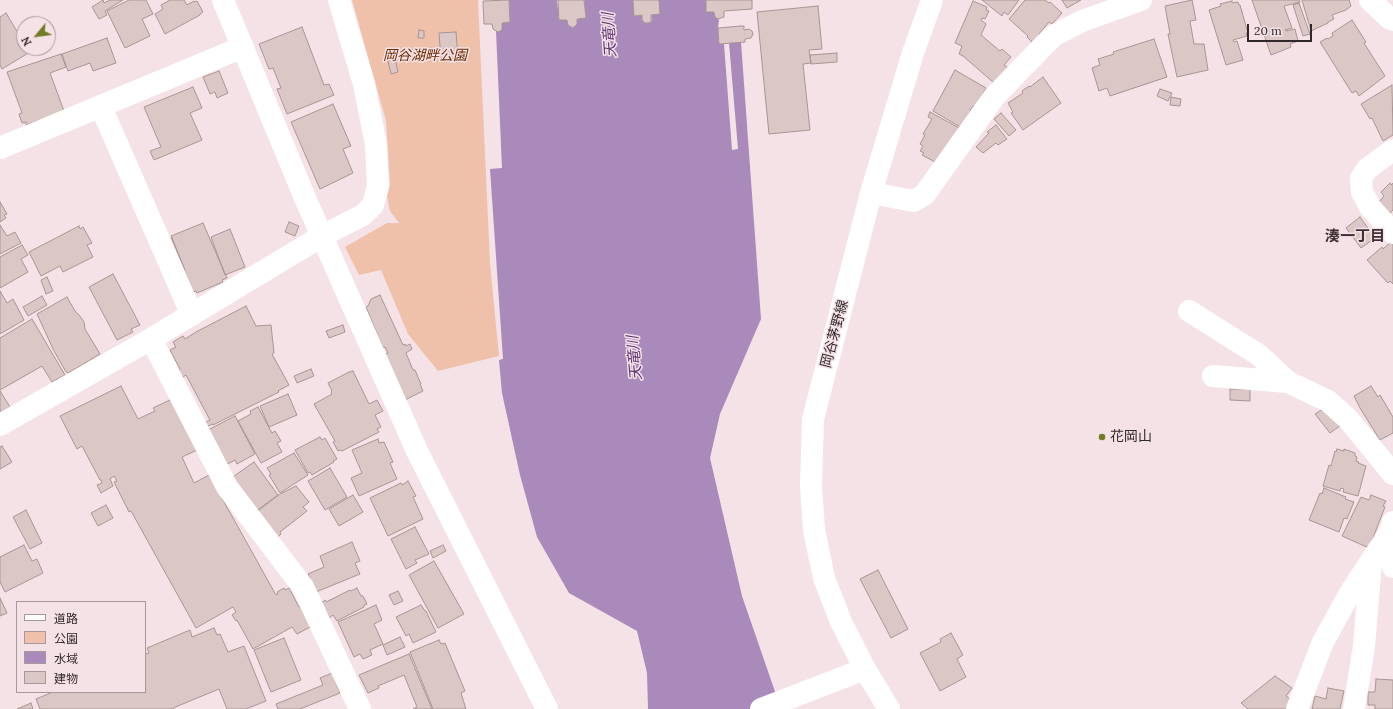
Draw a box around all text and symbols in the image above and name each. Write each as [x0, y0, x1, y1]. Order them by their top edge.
water label: 天竜川 [599, 12, 621, 58]
north arrow [16, 16, 56, 56]
scale bar [1249, 16, 1314, 42]
text: 20 m [1254, 23, 1282, 38]
text: N [18, 34, 35, 48]
park label: 岡谷湖畔公園 [383, 48, 467, 64]
district label: 湊一丁目 [1325, 228, 1385, 246]
street label: 岡谷茅野線 [818, 298, 852, 370]
water label: 天竜川 [624, 335, 646, 381]
place label: 花岡山 [1110, 429, 1152, 445]
marker: 花岡山 [1097, 432, 1107, 442]
legend [16, 601, 146, 693]
text: 道路 [54, 611, 78, 626]
text: 公園 [54, 631, 78, 646]
text: 水域 [54, 651, 78, 666]
text: 建物 [54, 671, 78, 686]

